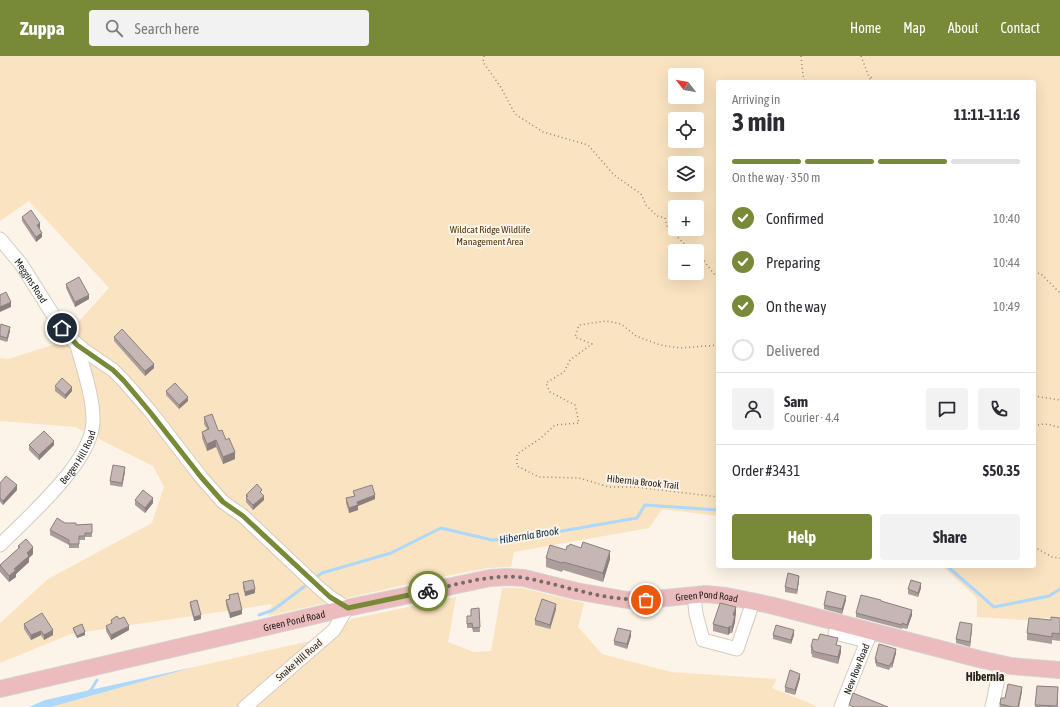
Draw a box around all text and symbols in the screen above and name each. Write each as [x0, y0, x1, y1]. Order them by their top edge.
search box [89, 10, 369, 46]
text: Zuppa [20, 17, 65, 39]
icon: search [103, 17, 125, 39]
text: Search here [135, 20, 199, 37]
text: Home [850, 20, 881, 36]
text: Map [903, 20, 926, 36]
text: About [948, 20, 979, 36]
text: Contact [1001, 20, 1040, 36]
north arrow [668, 68, 704, 104]
map controls [668, 68, 704, 280]
text: Arriving in [732, 92, 780, 107]
text: 11:11–11:16 [954, 106, 1020, 123]
text: 3 min [732, 107, 785, 137]
button: locate [668, 112, 704, 148]
button: layers [668, 156, 704, 192]
text: On the way · 350 m [732, 170, 820, 185]
button: + [668, 200, 704, 236]
icon: check [732, 207, 754, 229]
text: Confirmed [766, 210, 824, 227]
text: 10:40 [993, 211, 1020, 226]
park label: Wildcat Ridge Wildlife Management Area [450, 224, 531, 247]
button: − [668, 244, 704, 280]
icon: check [732, 251, 754, 273]
text: Preparing [766, 254, 820, 271]
text: 10:44 [993, 255, 1020, 270]
street label: Meggins Road [13, 256, 50, 305]
icon: check [732, 295, 754, 317]
text: On the way [766, 298, 827, 315]
text: 10:49 [993, 299, 1020, 314]
pin [45, 311, 79, 345]
icon: home [51, 317, 73, 339]
text: Delivered [766, 342, 820, 359]
button: person [732, 388, 774, 430]
button: chat [926, 388, 968, 430]
button: phone [978, 388, 1020, 430]
text: Sam [784, 393, 808, 410]
text: Courier · 4.4 [784, 410, 840, 425]
street label: Bergen Hill Road [57, 429, 97, 486]
text: Order #3431 [732, 462, 800, 479]
text: $50.35 [983, 462, 1020, 479]
street label: Hibernia Brook Trail [606, 473, 680, 491]
button: Help [732, 514, 872, 560]
button: Share [880, 514, 1020, 560]
water label: Hibernia Brook [498, 524, 560, 546]
courier [408, 571, 448, 611]
icon: bike [417, 580, 439, 602]
pin [629, 583, 663, 617]
street label: Green Pond Road [675, 588, 739, 604]
icon: bag [635, 589, 657, 611]
street label: Green Pond Road [262, 608, 326, 633]
street label: Snake Hill Road [274, 637, 325, 683]
street label: New Row Road [841, 642, 871, 696]
district label: Hibernia [966, 670, 1005, 684]

